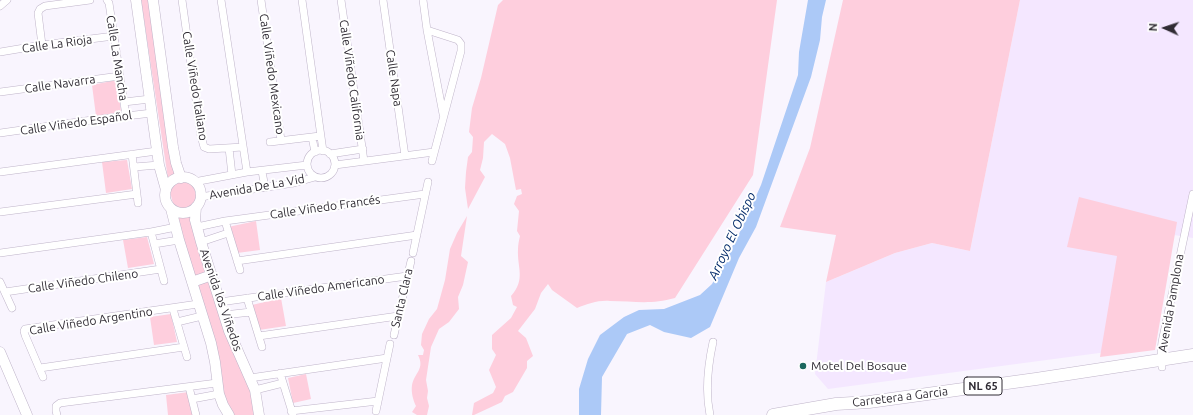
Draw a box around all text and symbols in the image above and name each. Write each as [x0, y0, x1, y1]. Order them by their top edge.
north arrow [1145, 8, 1185, 48]
street label: Calle Viñedo Mexicano [256, 13, 288, 135]
street label: Calle La Mancha [103, 14, 131, 102]
street label: Calle Viñedo California [336, 19, 368, 141]
text: N [1147, 23, 1159, 32]
street label: Calle Viñedo Italiano [179, 30, 211, 142]
street label: Calle La Rioja [21, 32, 93, 56]
street label: Calle Napa [383, 49, 405, 107]
street label: Calle Navarra [24, 72, 96, 96]
street label: Calle Viñedo Español [19, 108, 133, 138]
street label: Avenida De La Vid [208, 172, 306, 202]
water label: Arroyo El Obispo [705, 190, 759, 282]
street label: Calle Viñedo Francés [269, 192, 381, 222]
street label: Avenida los Viñedos [197, 247, 245, 353]
street label: Avenida Pamplona [1155, 253, 1187, 353]
street label: Calle Viñedo Chileno [27, 266, 139, 296]
street label: Santa Clara [388, 267, 416, 329]
street label: Calle Viñedo Americano [257, 272, 385, 304]
street label: Calle Viñedo Argentino [28, 304, 154, 338]
place label: Motel Del Bosque [811, 359, 907, 373]
marker: Motel Del Bosque [798, 361, 808, 371]
road number: NL 65 [964, 377, 1002, 395]
street label: Carretera a Garcia [851, 384, 949, 410]

